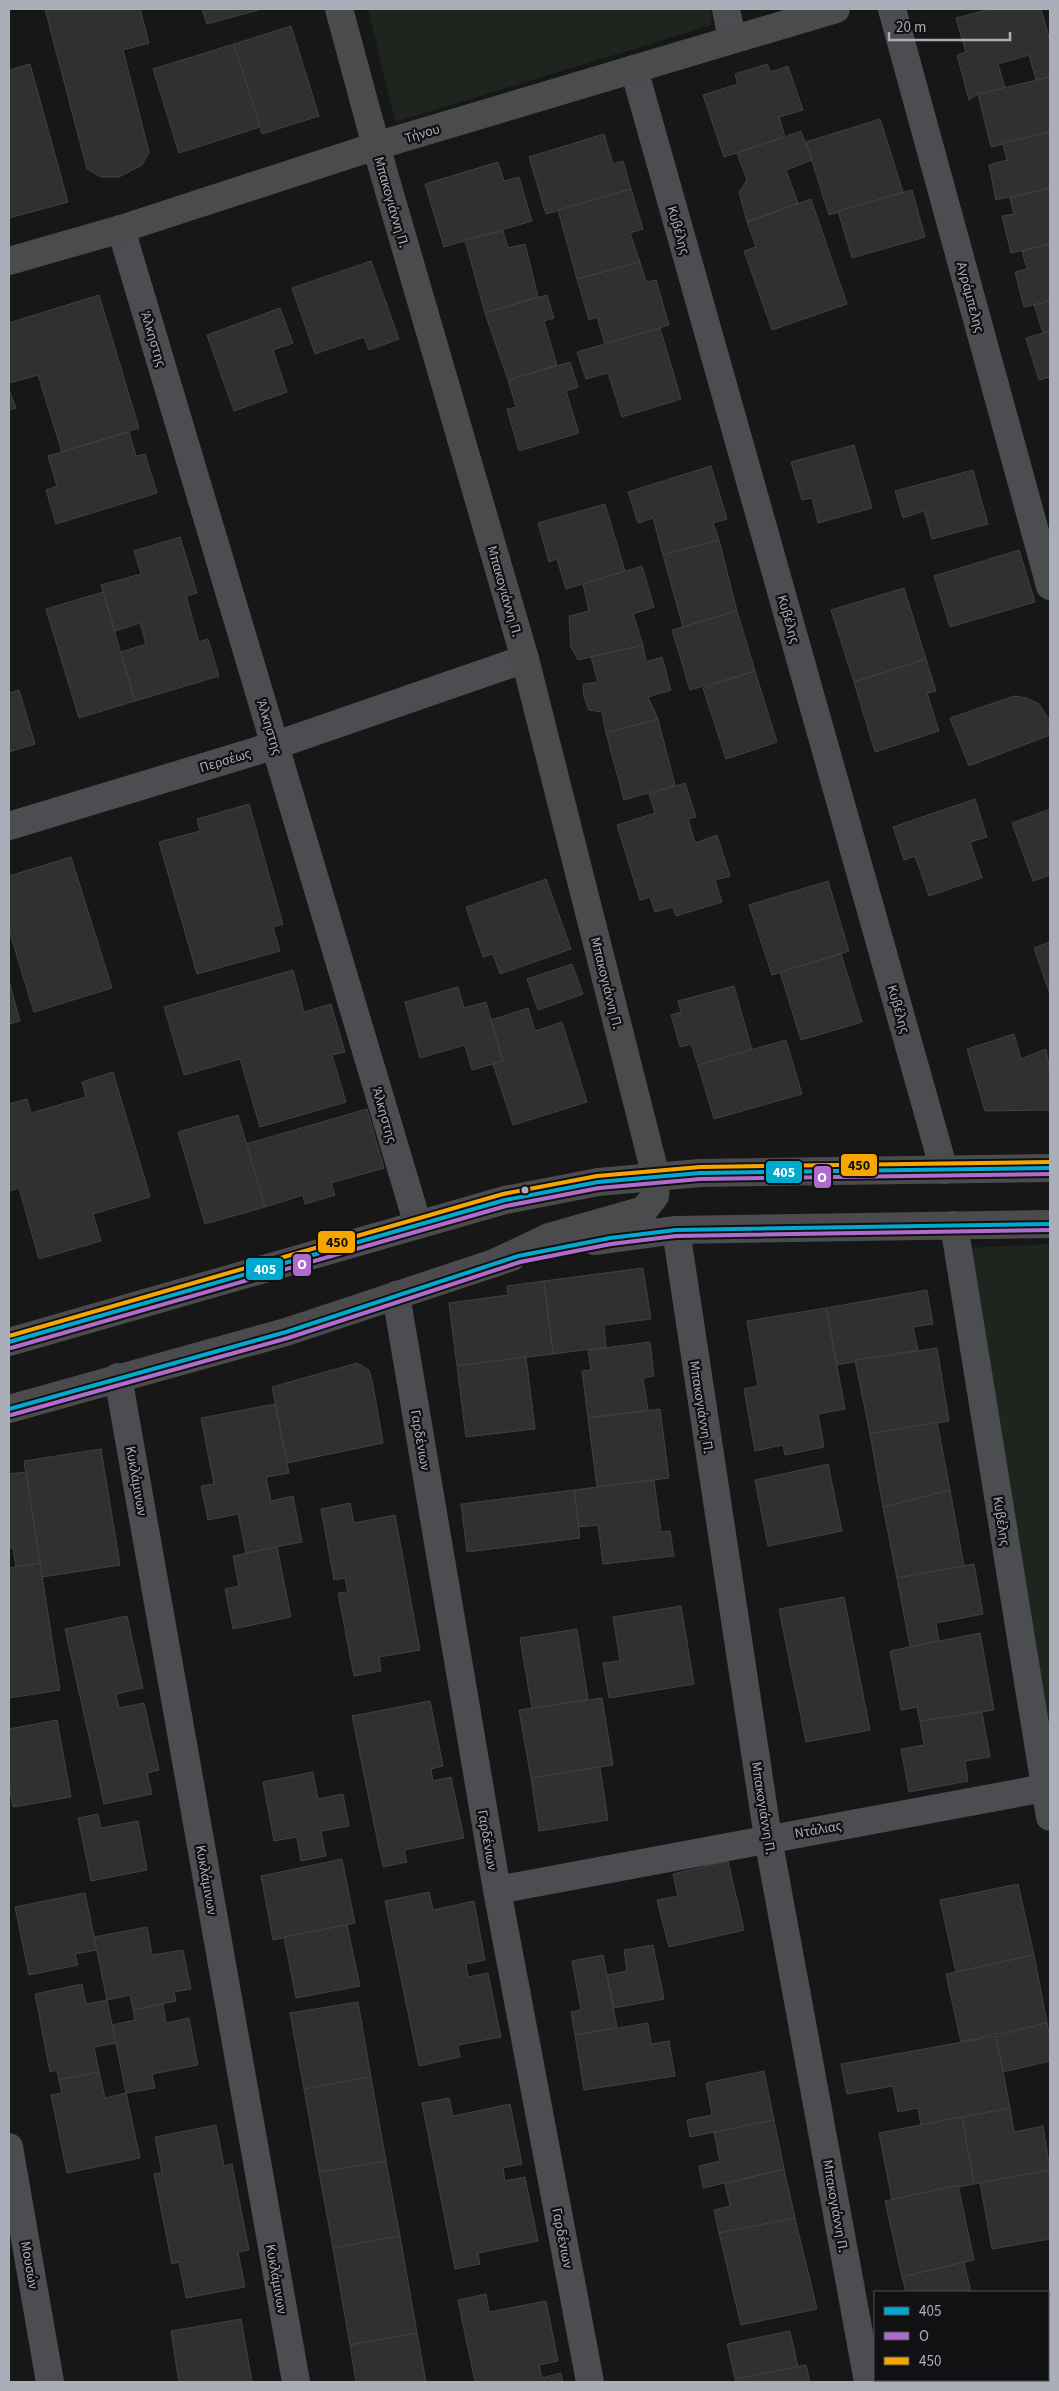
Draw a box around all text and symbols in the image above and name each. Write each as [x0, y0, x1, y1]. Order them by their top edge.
scale bar [889, 10, 1010, 42]
text: 20 m [896, 17, 926, 38]
street label: Τήνου [402, 119, 442, 149]
street label: Μπακογιάννη Π. [368, 154, 414, 250]
street label: Κυβέλης [662, 204, 695, 257]
street label: Αγράμπελης [951, 260, 989, 335]
street label: Άλκηστης [135, 309, 171, 370]
street label: Μπακογιάννη Π. [481, 543, 527, 639]
street label: Κυβέλης [772, 593, 805, 646]
street label: Άλκηστης [251, 697, 287, 758]
street label: Περσέως [197, 744, 253, 778]
street label: Μπακογιάννη Π. [585, 935, 627, 1031]
street label: Κυβέλης [882, 983, 915, 1036]
street label: Άλκηστης [367, 1085, 402, 1145]
line badge: 450 [840, 1153, 878, 1177]
text: 450 [848, 1156, 870, 1176]
line badge: 405 [765, 1160, 803, 1184]
text: 405 [773, 1163, 795, 1183]
line badge: Ο [813, 1165, 832, 1189]
text: Ο [817, 1168, 827, 1188]
unlabelled marker [520, 1185, 530, 1195]
line badge: 450 [317, 1230, 356, 1254]
text: 450 [326, 1233, 348, 1253]
line badge: Ο [292, 1253, 312, 1277]
text: Ο [297, 1255, 307, 1275]
line badge: 405 [245, 1257, 284, 1281]
text: 405 [254, 1260, 276, 1280]
street label: Μπακογιάννη Π. [684, 1359, 718, 1455]
street label: Γαρδένιων [405, 1408, 435, 1472]
street label: Κυκλάμινων [120, 1445, 152, 1518]
street label: Κυβέλης [987, 1495, 1015, 1547]
street label: Μπακογιάννη Π. [746, 1760, 780, 1856]
street label: Γαρδένιων [472, 1808, 502, 1872]
street label: Ντάλιας [793, 1816, 843, 1844]
street label: Κυκλάμινων [190, 1844, 222, 1917]
street label: Μπακογιάννη Π. [817, 2158, 853, 2254]
street label: Γαρδένιων [546, 2206, 578, 2270]
street label: Μουσών [15, 2240, 43, 2291]
street label: Κυκλάμινων [260, 2243, 292, 2316]
legend [874, 2291, 1049, 2381]
text: 405 [919, 2301, 941, 2322]
text: Ο [919, 2326, 929, 2347]
text: 450 [919, 2351, 941, 2372]

